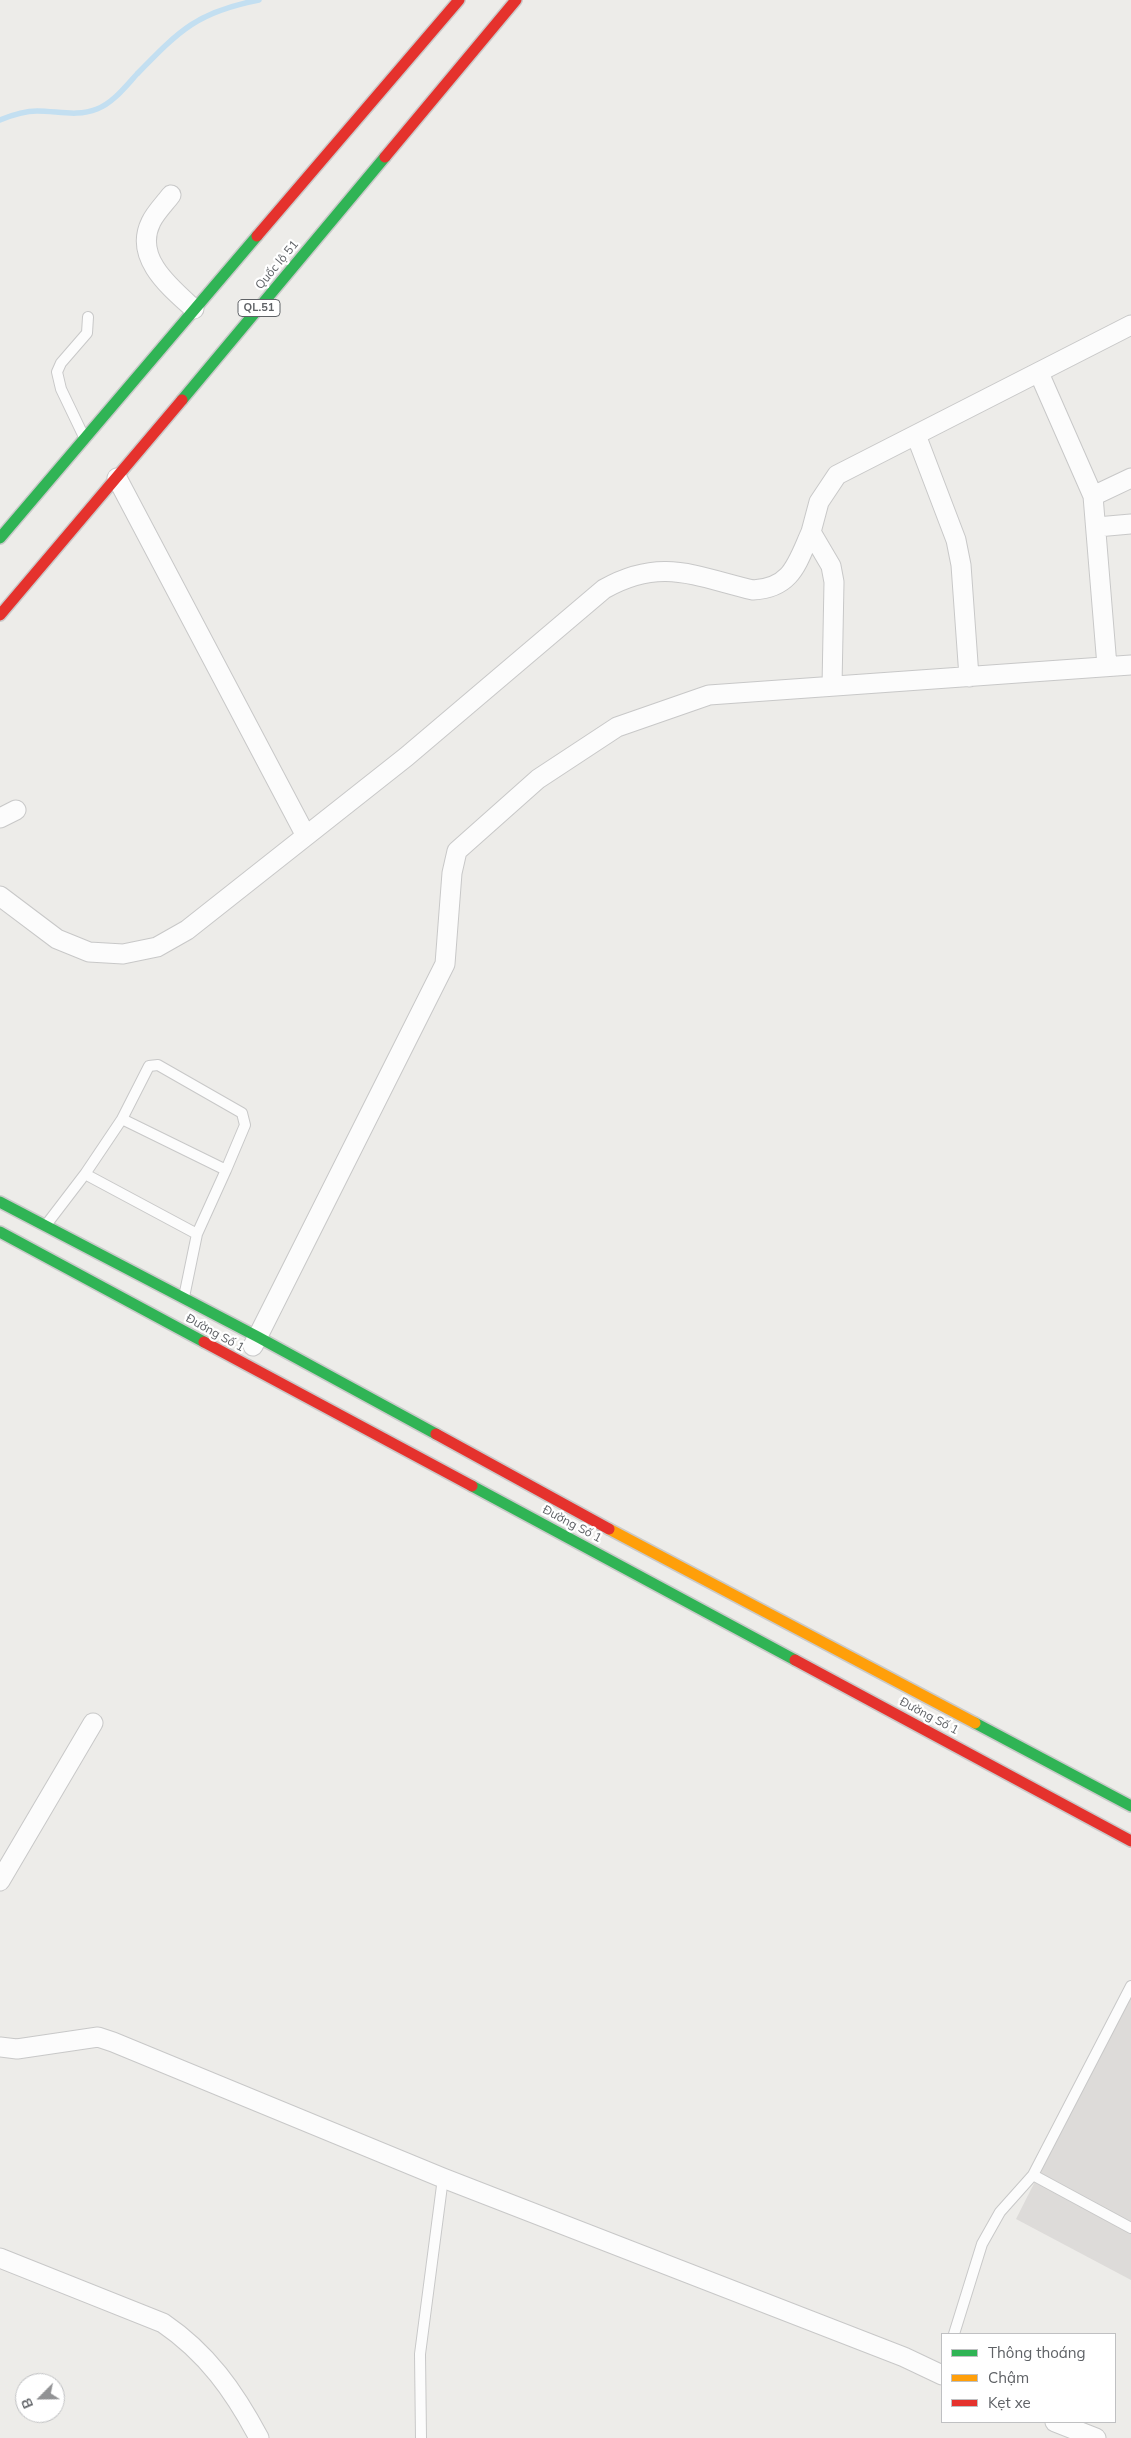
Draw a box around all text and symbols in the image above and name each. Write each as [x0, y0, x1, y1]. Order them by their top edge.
street label: Quốc lộ 51 [252, 238, 302, 292]
road number: QL.51 [238, 300, 280, 316]
street label: Đường Số 1 [183, 1311, 247, 1355]
street label: Đường Số 1 [540, 1502, 604, 1546]
street label: Đường Số 1 [897, 1694, 961, 1738]
legend [941, 2333, 1116, 2423]
text: Thông thoáng [988, 2343, 1086, 2362]
text: Chậm [988, 2368, 1029, 2387]
north arrow [15, 2373, 65, 2423]
text: Kẹt xe [988, 2393, 1031, 2412]
text: B [17, 2396, 37, 2411]

